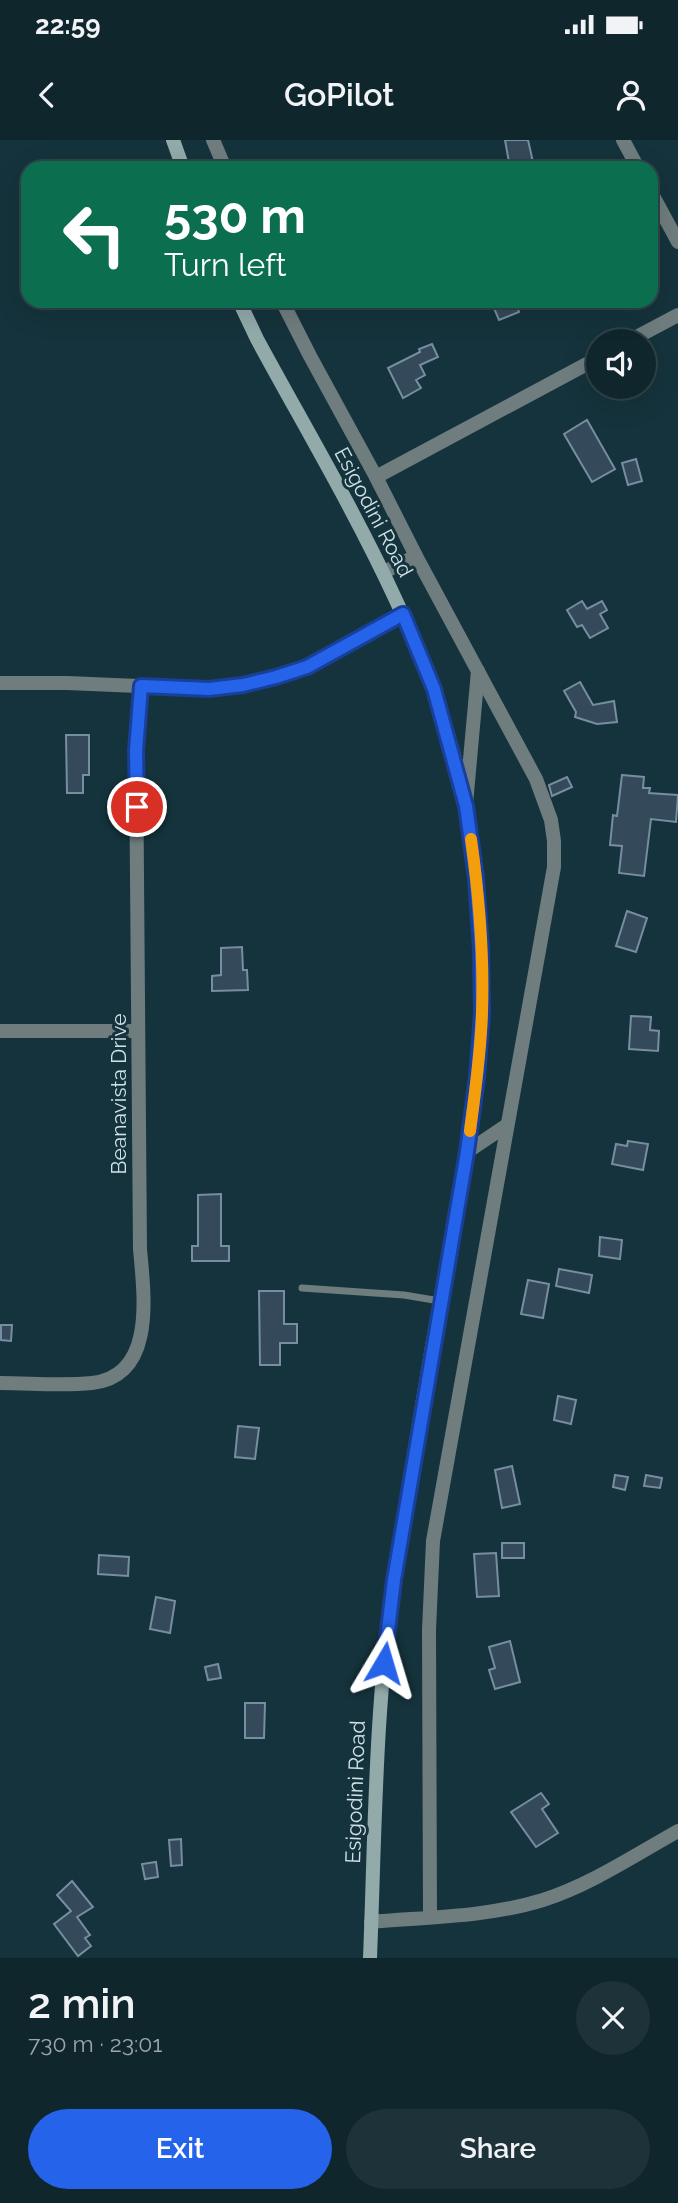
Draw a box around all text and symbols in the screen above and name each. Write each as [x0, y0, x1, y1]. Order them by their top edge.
text: 22:59 [35, 10, 100, 40]
icon: back [28, 76, 66, 114]
text: GoPilot [284, 76, 394, 113]
icon: person [612, 76, 650, 114]
text: 530 m [164, 187, 306, 244]
icon: left [49, 189, 140, 280]
text: Turn left [164, 246, 286, 283]
map controls [586, 329, 656, 399]
button: sound [586, 329, 656, 399]
street label: Esigodini Road [329, 443, 419, 581]
pin [107, 777, 167, 837]
icon: arrive [118, 788, 156, 826]
street label: Beanavista Drive [106, 1014, 131, 1174]
position arrow [347, 1626, 421, 1700]
street label: Esigodini Road [340, 1720, 370, 1864]
text: 2 min [28, 1979, 136, 2028]
button: close [576, 1981, 650, 2055]
text: 730 m · 23:01 [28, 2030, 162, 2057]
button: Exit [28, 2109, 332, 2189]
button: Share [346, 2109, 650, 2189]

